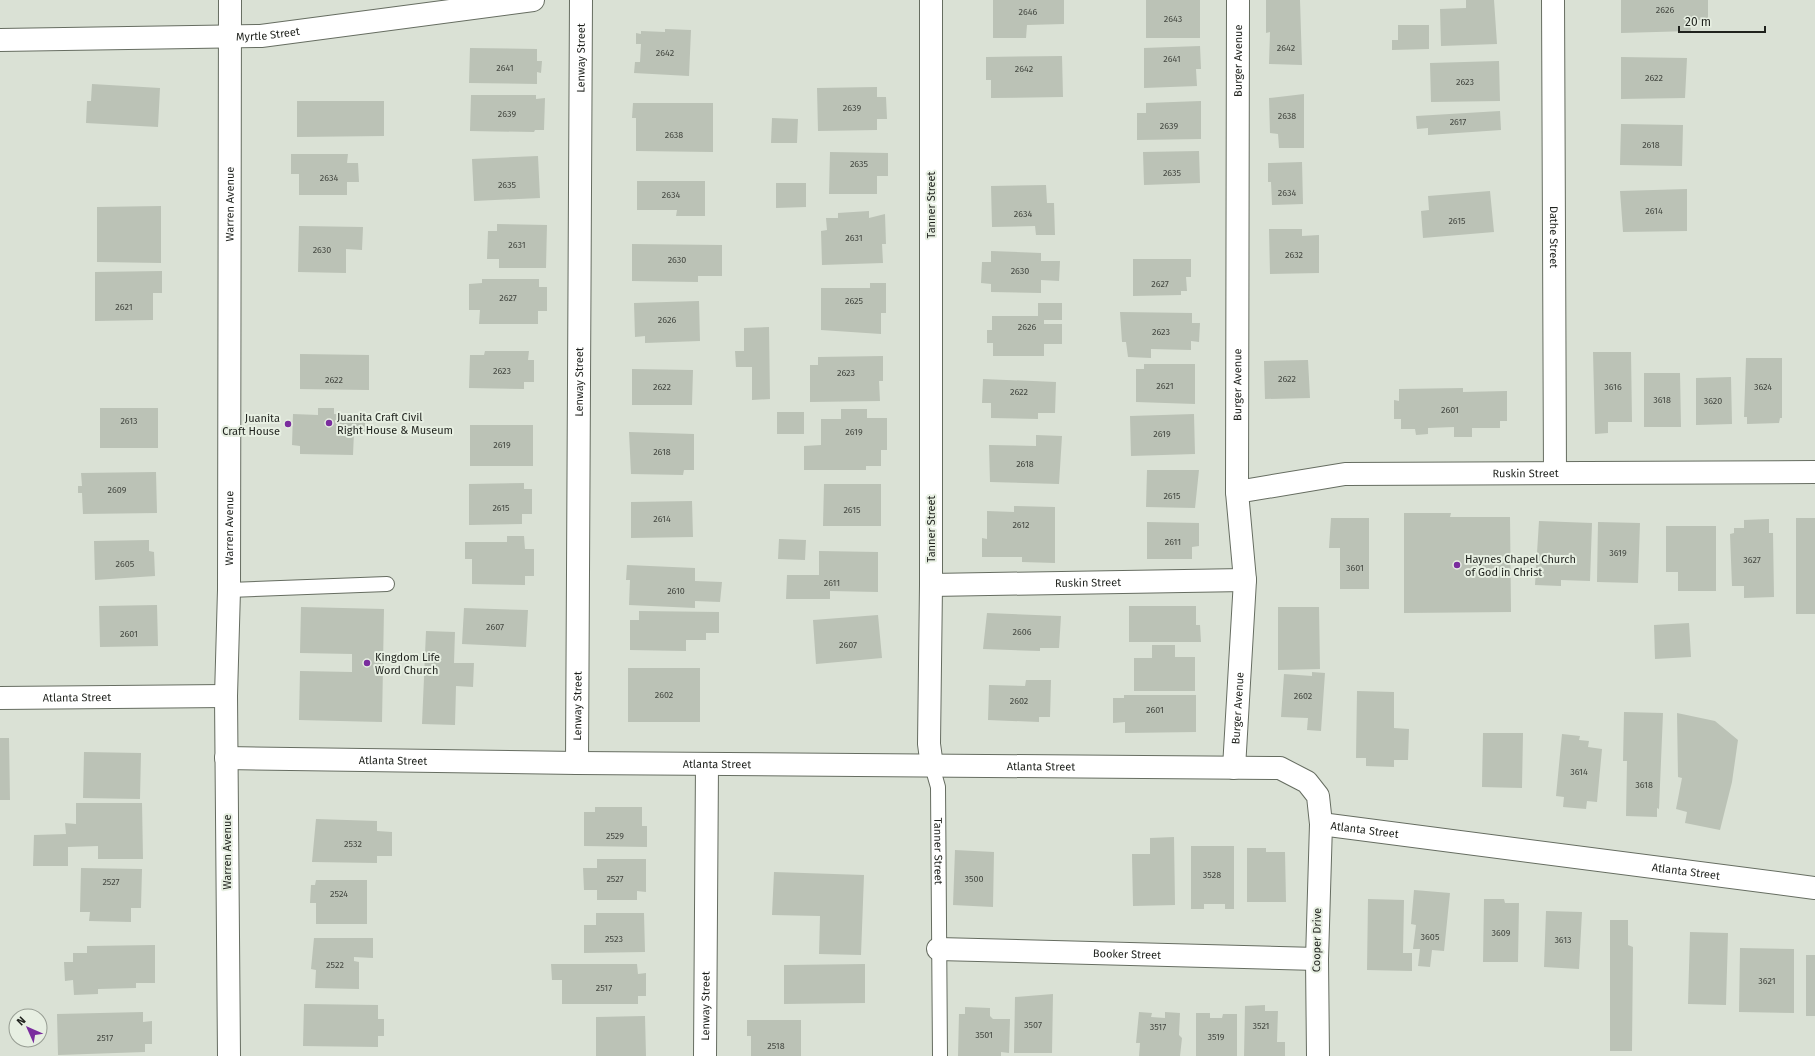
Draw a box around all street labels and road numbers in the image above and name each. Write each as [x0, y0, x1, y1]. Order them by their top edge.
street label: Lenway Street [574, 23, 587, 93]
street label: Myrtle Street [236, 24, 301, 43]
street label: Burger Avenue [1231, 24, 1244, 97]
street label: Warren Avenue [223, 167, 236, 241]
street label: Tanner Street [925, 171, 938, 239]
street label: Dathe Street [1547, 206, 1561, 268]
street label: Lenway Street [572, 347, 586, 417]
street label: Burger Avenue [1231, 348, 1244, 421]
street label: Ruskin Street [1492, 467, 1559, 480]
street label: Warren Avenue [223, 491, 236, 565]
street label: Tanner Street [925, 495, 938, 563]
street label: Ruskin Street [1055, 575, 1121, 590]
street label: Lenway Street [571, 671, 584, 741]
street label: Burger Avenue [1229, 672, 1246, 745]
street label: Atlanta Street [43, 691, 111, 704]
street label: Atlanta Street [359, 753, 427, 767]
street label: Atlanta Street [683, 757, 751, 771]
street label: Atlanta Street [1007, 760, 1075, 773]
street label: Warren Avenue [221, 815, 234, 889]
street label: Tanner Street [932, 818, 945, 885]
street label: Atlanta Street [1330, 819, 1399, 841]
street label: Atlanta Street [1651, 860, 1721, 882]
street label: Cooper Drive [1310, 908, 1324, 972]
street label: Booker Street [1093, 947, 1161, 961]
street label: Lenway Street [699, 971, 712, 1041]

